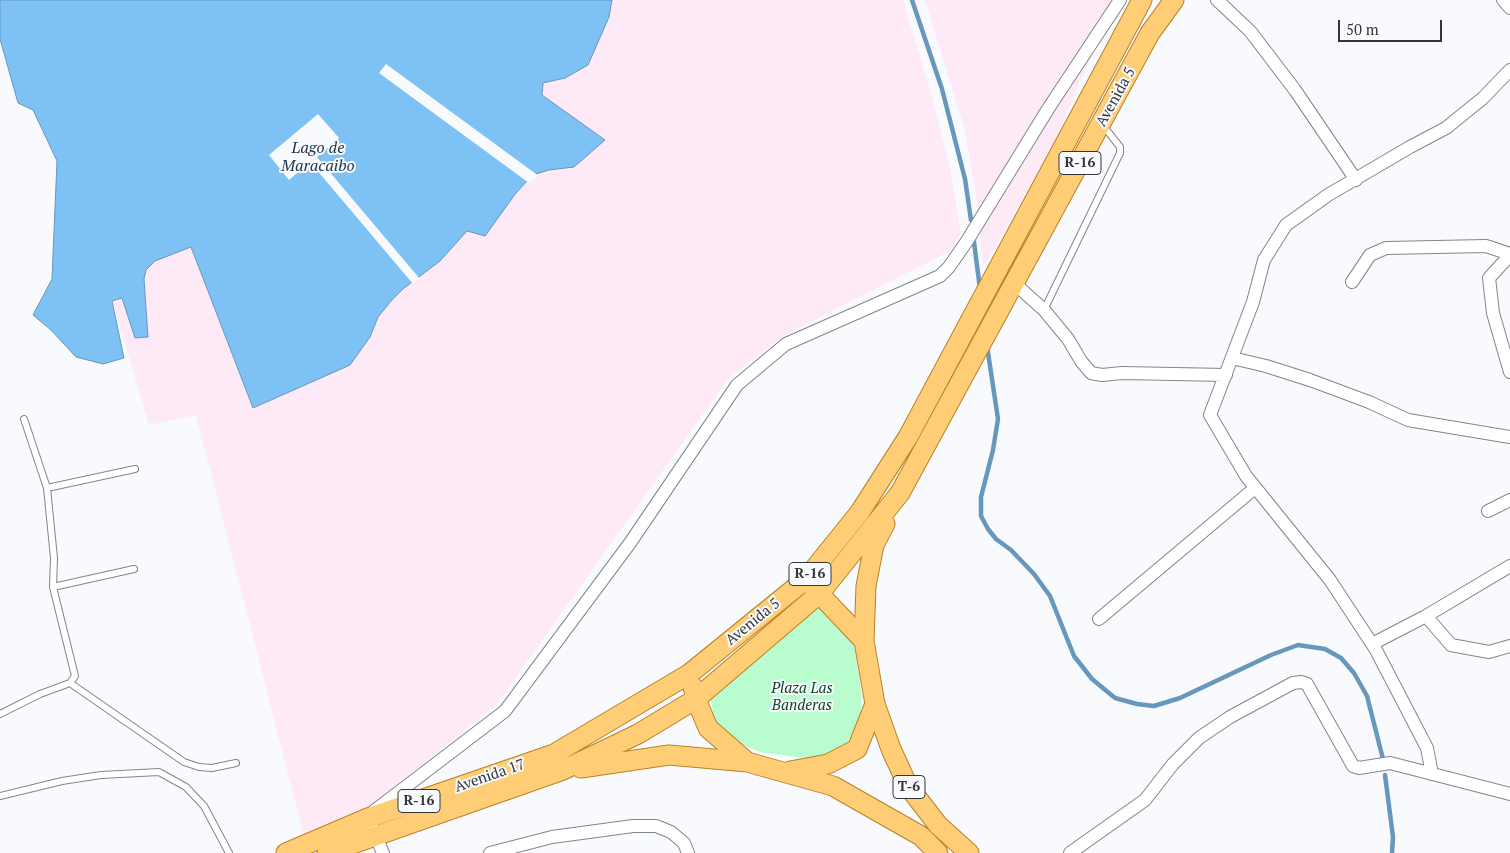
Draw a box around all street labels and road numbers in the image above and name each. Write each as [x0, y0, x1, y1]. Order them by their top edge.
street label: Avenida 5 [1092, 64, 1140, 130]
road number: R-16 [1059, 152, 1101, 174]
road number: R-16 [789, 562, 831, 586]
street label: Avenida 5 [722, 595, 784, 649]
street label: Avenida 17 [453, 756, 527, 796]
road number: T-6 [893, 776, 925, 799]
road number: R-16 [398, 789, 440, 812]

